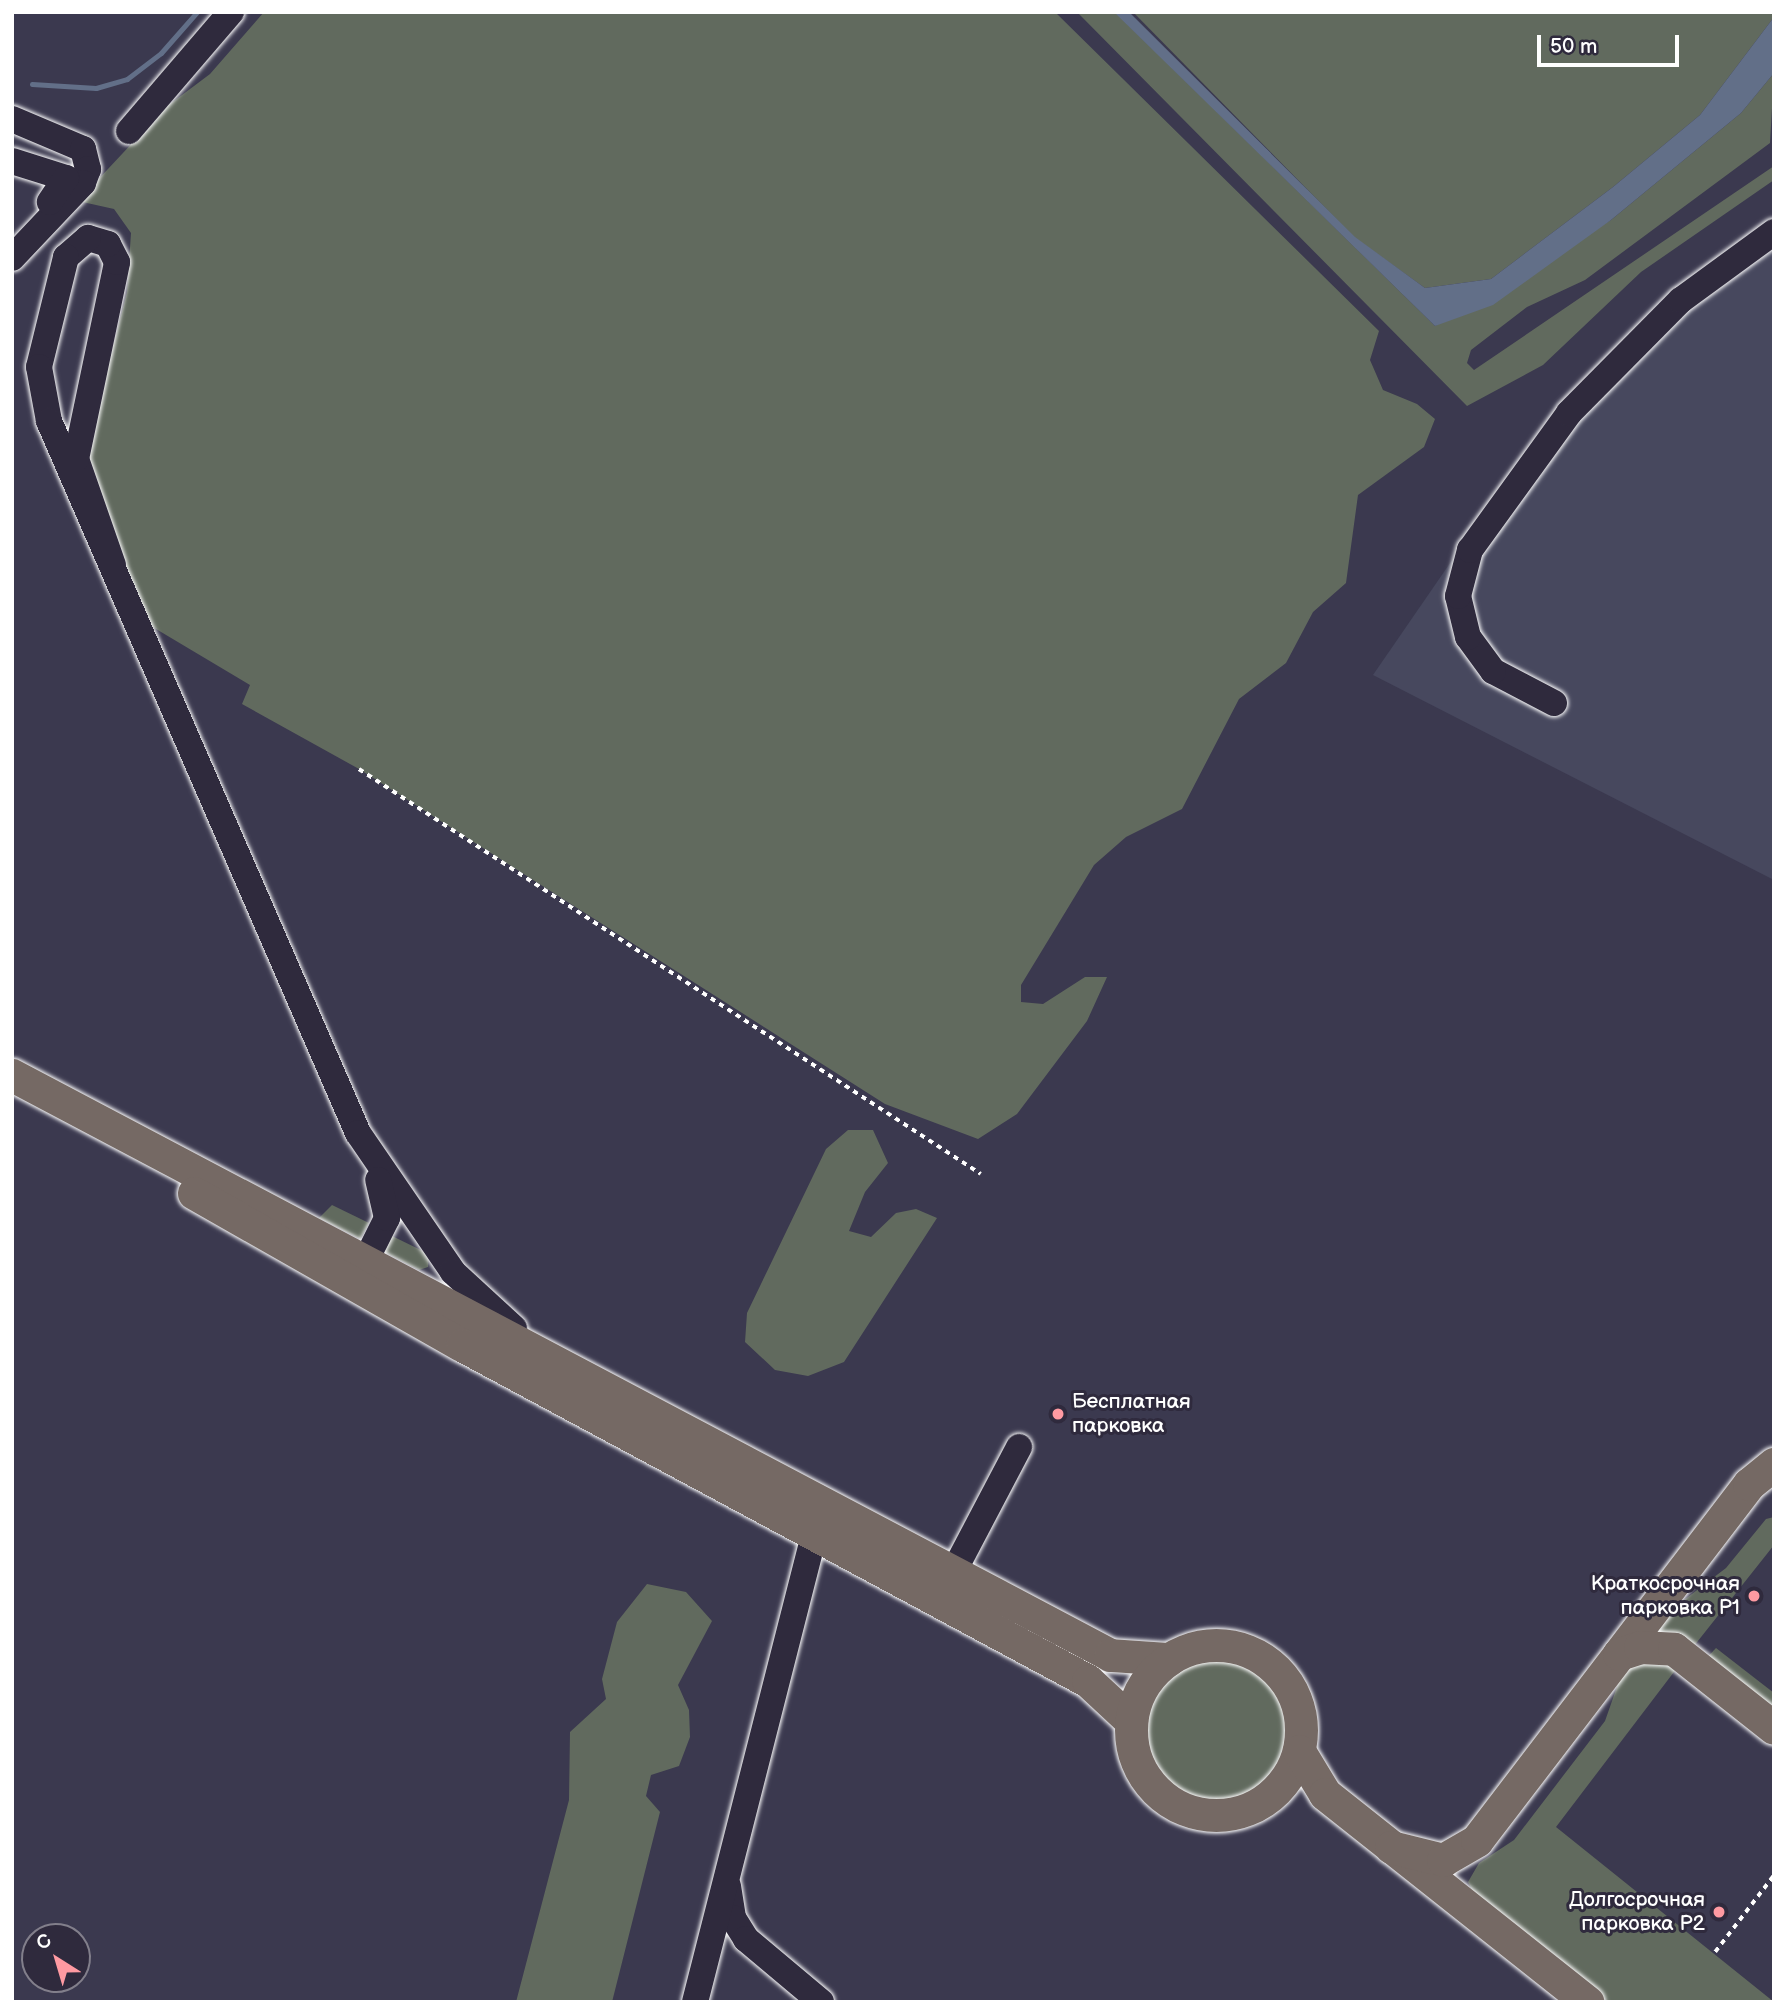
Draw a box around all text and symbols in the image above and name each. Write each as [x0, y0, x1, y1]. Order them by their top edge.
scale bar [1541, 21, 1683, 65]
text: 50 m [1550, 34, 1597, 59]
place label: Бесплатная парковка [1072, 1389, 1191, 1439]
marker: Бесплатная парковка [1050, 1406, 1066, 1422]
place label: Краткосрочная парковка P1 [1591, 1571, 1740, 1621]
marker: Краткосрочная парковка P1 [1746, 1588, 1762, 1604]
place label: Долгосрочная парковка P2 [1569, 1887, 1705, 1937]
marker: Долгосрочная парковка P2 [1711, 1904, 1727, 1920]
north arrow [21, 1923, 91, 1993]
text: С [32, 1929, 56, 1956]

